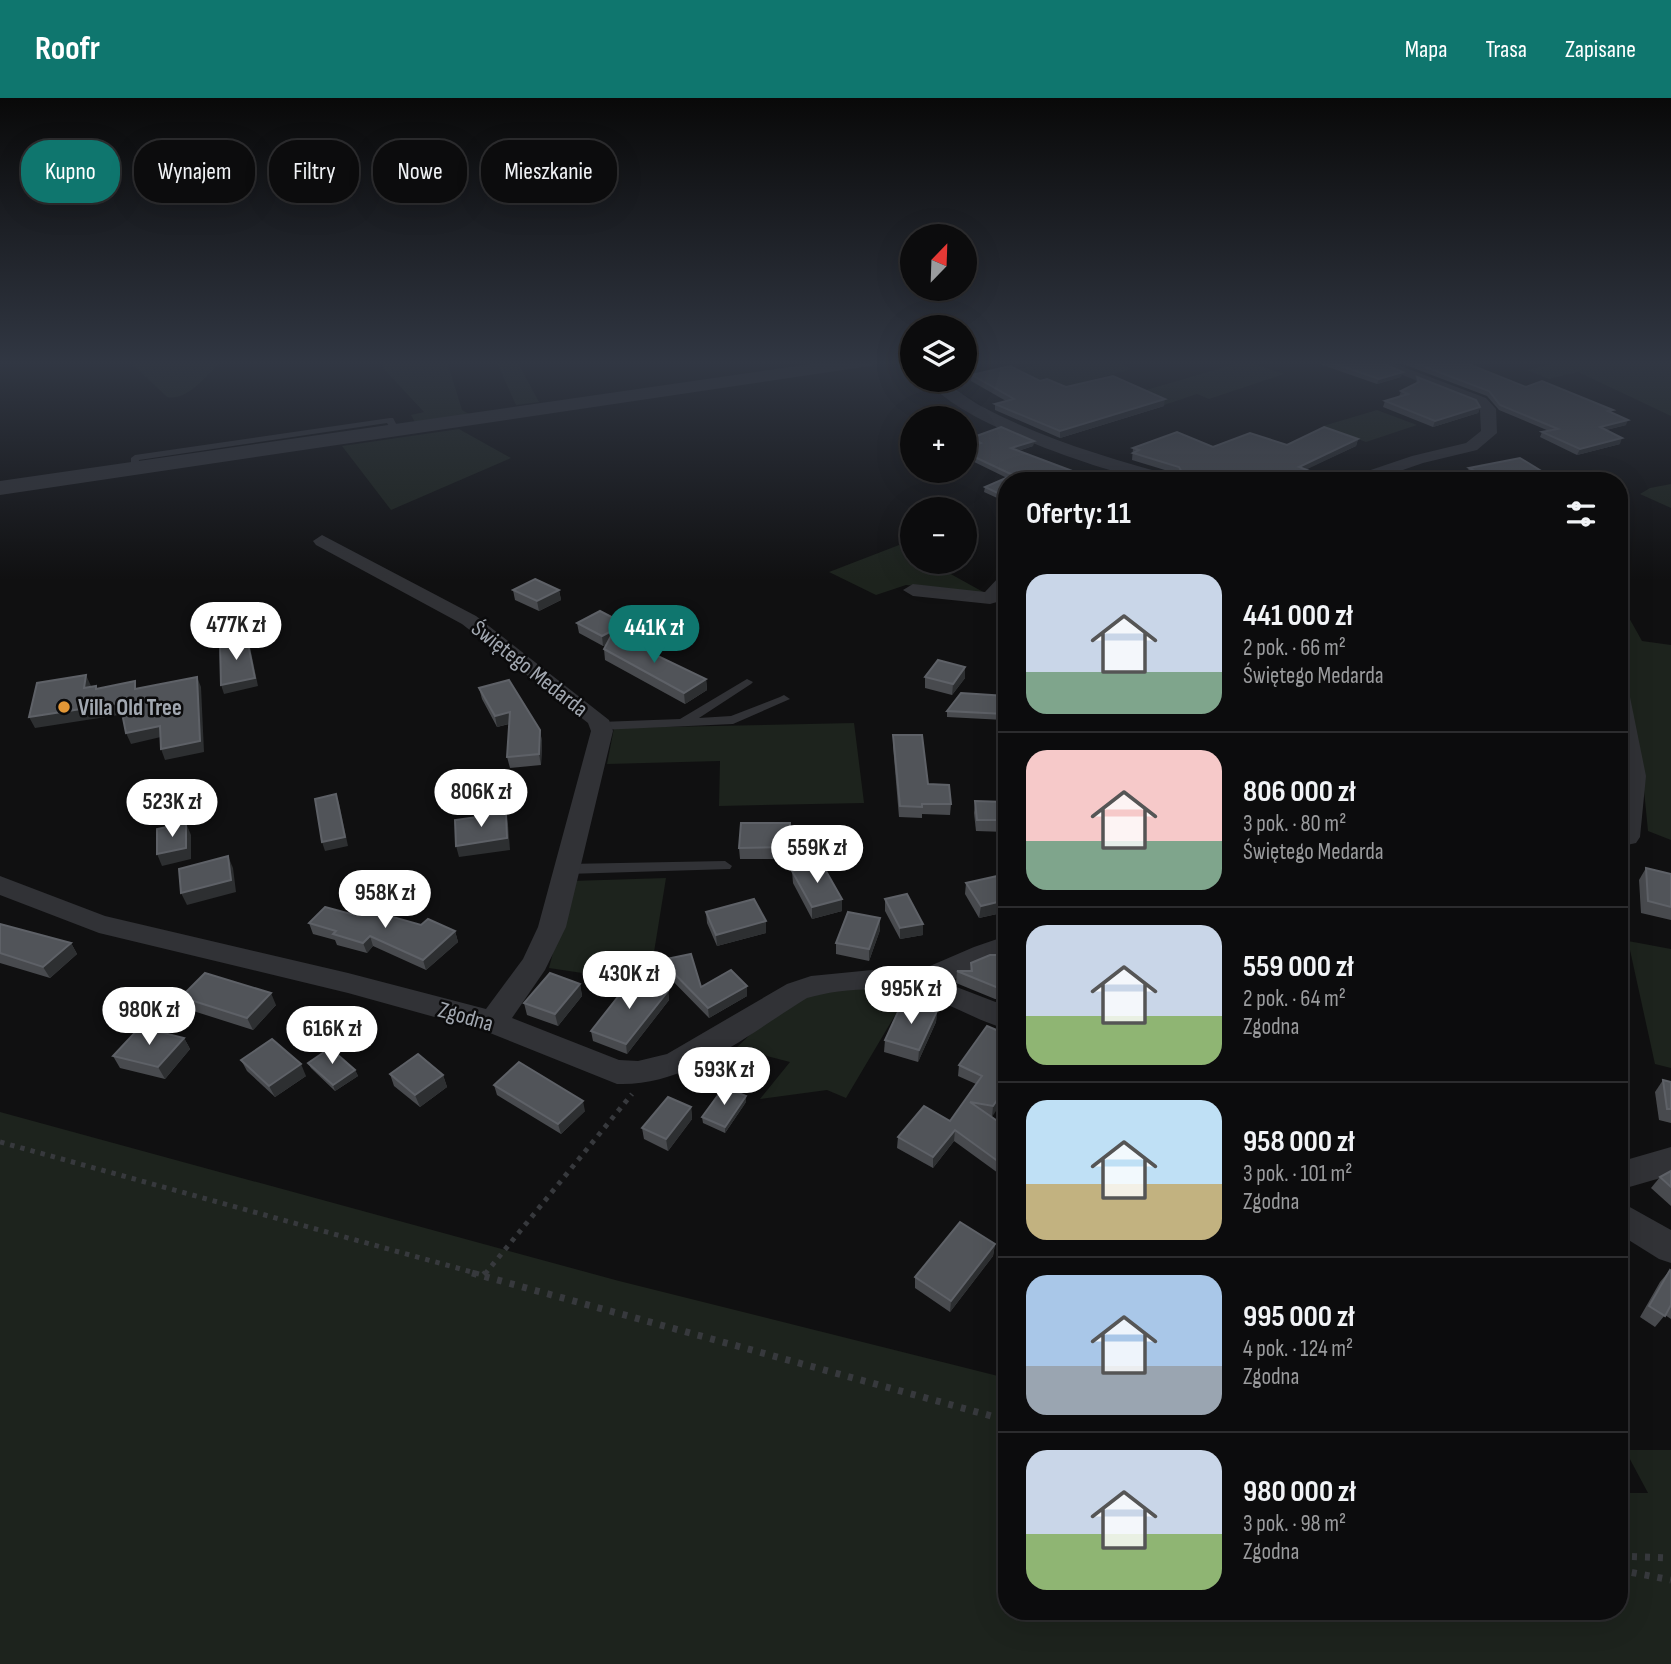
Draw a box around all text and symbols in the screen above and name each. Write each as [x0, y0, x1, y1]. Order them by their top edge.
text: Roofr [35, 29, 100, 69]
text: Mapa [1405, 35, 1448, 64]
text: Trasa [1486, 35, 1527, 64]
text: Zapisane [1565, 35, 1636, 64]
chip: Kupno [21, 140, 120, 203]
chip: Wynajem [134, 140, 255, 203]
chip: Filtry [269, 140, 359, 203]
chip: Nowe [373, 140, 467, 203]
chip: Mieszkanie [481, 140, 617, 203]
north arrow [900, 224, 976, 301]
map controls [900, 224, 977, 574]
button: layers [900, 315, 977, 392]
button: + [900, 406, 977, 483]
icon: filters [1562, 495, 1600, 533]
text: Oferty: 11 [1026, 496, 1131, 532]
button: − [900, 497, 977, 574]
text: 441 000 zł [1243, 598, 1353, 634]
pin: 477K zł [171, 602, 301, 662]
icon: home [1082, 602, 1166, 686]
pin: 441K zł [589, 606, 719, 665]
text: 477K zł [206, 611, 266, 639]
street label: Świętego Medarda [465, 614, 593, 723]
text: 441K zł [624, 614, 684, 642]
text: 2 pok. · 66 m² [1243, 634, 1346, 662]
text: Świętego Medarda [1243, 662, 1384, 690]
place label: Villa Old Tree [78, 694, 182, 722]
marker: Villa Old Tree [56, 699, 72, 715]
pin: 806K zł [416, 770, 546, 829]
text: 806 000 zł [1243, 774, 1356, 810]
text: 806K zł [450, 778, 512, 806]
icon: home [1082, 778, 1166, 862]
pin: 523K zł [107, 780, 237, 839]
text: 523K zł [142, 788, 202, 816]
text: 3 pok. · 80 m² [1243, 810, 1346, 838]
pin: 559K zł [752, 826, 882, 885]
text: 559K zł [787, 834, 847, 862]
text: Świętego Medarda [1243, 838, 1384, 866]
pin: 958K zł [320, 870, 450, 930]
text: 958K zł [355, 879, 415, 907]
text: 559 000 zł [1243, 949, 1354, 985]
pin: 430K zł [564, 951, 694, 1011]
icon: home [1082, 953, 1166, 1037]
text: 430K zł [599, 960, 659, 988]
pin: 995K zł [846, 967, 976, 1026]
text: 995K zł [881, 975, 941, 1003]
text: 2 pok. · 64 m² [1243, 985, 1346, 1013]
pin: 980K zł [84, 988, 214, 1047]
text: 980K zł [118, 996, 180, 1024]
street label: Zgodna [435, 996, 497, 1038]
pin: 616K zł [267, 1006, 397, 1066]
text: Zgodna [1243, 1013, 1299, 1041]
text: 616K zł [302, 1015, 362, 1043]
pin: 593K zł [659, 1048, 789, 1107]
text: 593K zł [694, 1056, 754, 1084]
text: 958 000 zł [1243, 1124, 1355, 1160]
icon: home [1082, 1128, 1166, 1212]
text: 3 pok. · 101 m² [1243, 1160, 1352, 1188]
text: Zgodna [1243, 1188, 1299, 1216]
text: 995 000 zł [1243, 1299, 1355, 1335]
icon: home [1082, 1303, 1166, 1387]
text: 4 pok. · 124 m² [1243, 1335, 1353, 1363]
text: Zgodna [1243, 1363, 1299, 1391]
text: 980 000 zł [1243, 1474, 1356, 1510]
icon: home [1082, 1478, 1166, 1562]
text: 3 pok. · 98 m² [1243, 1510, 1346, 1538]
text: Zgodna [1243, 1538, 1299, 1566]

